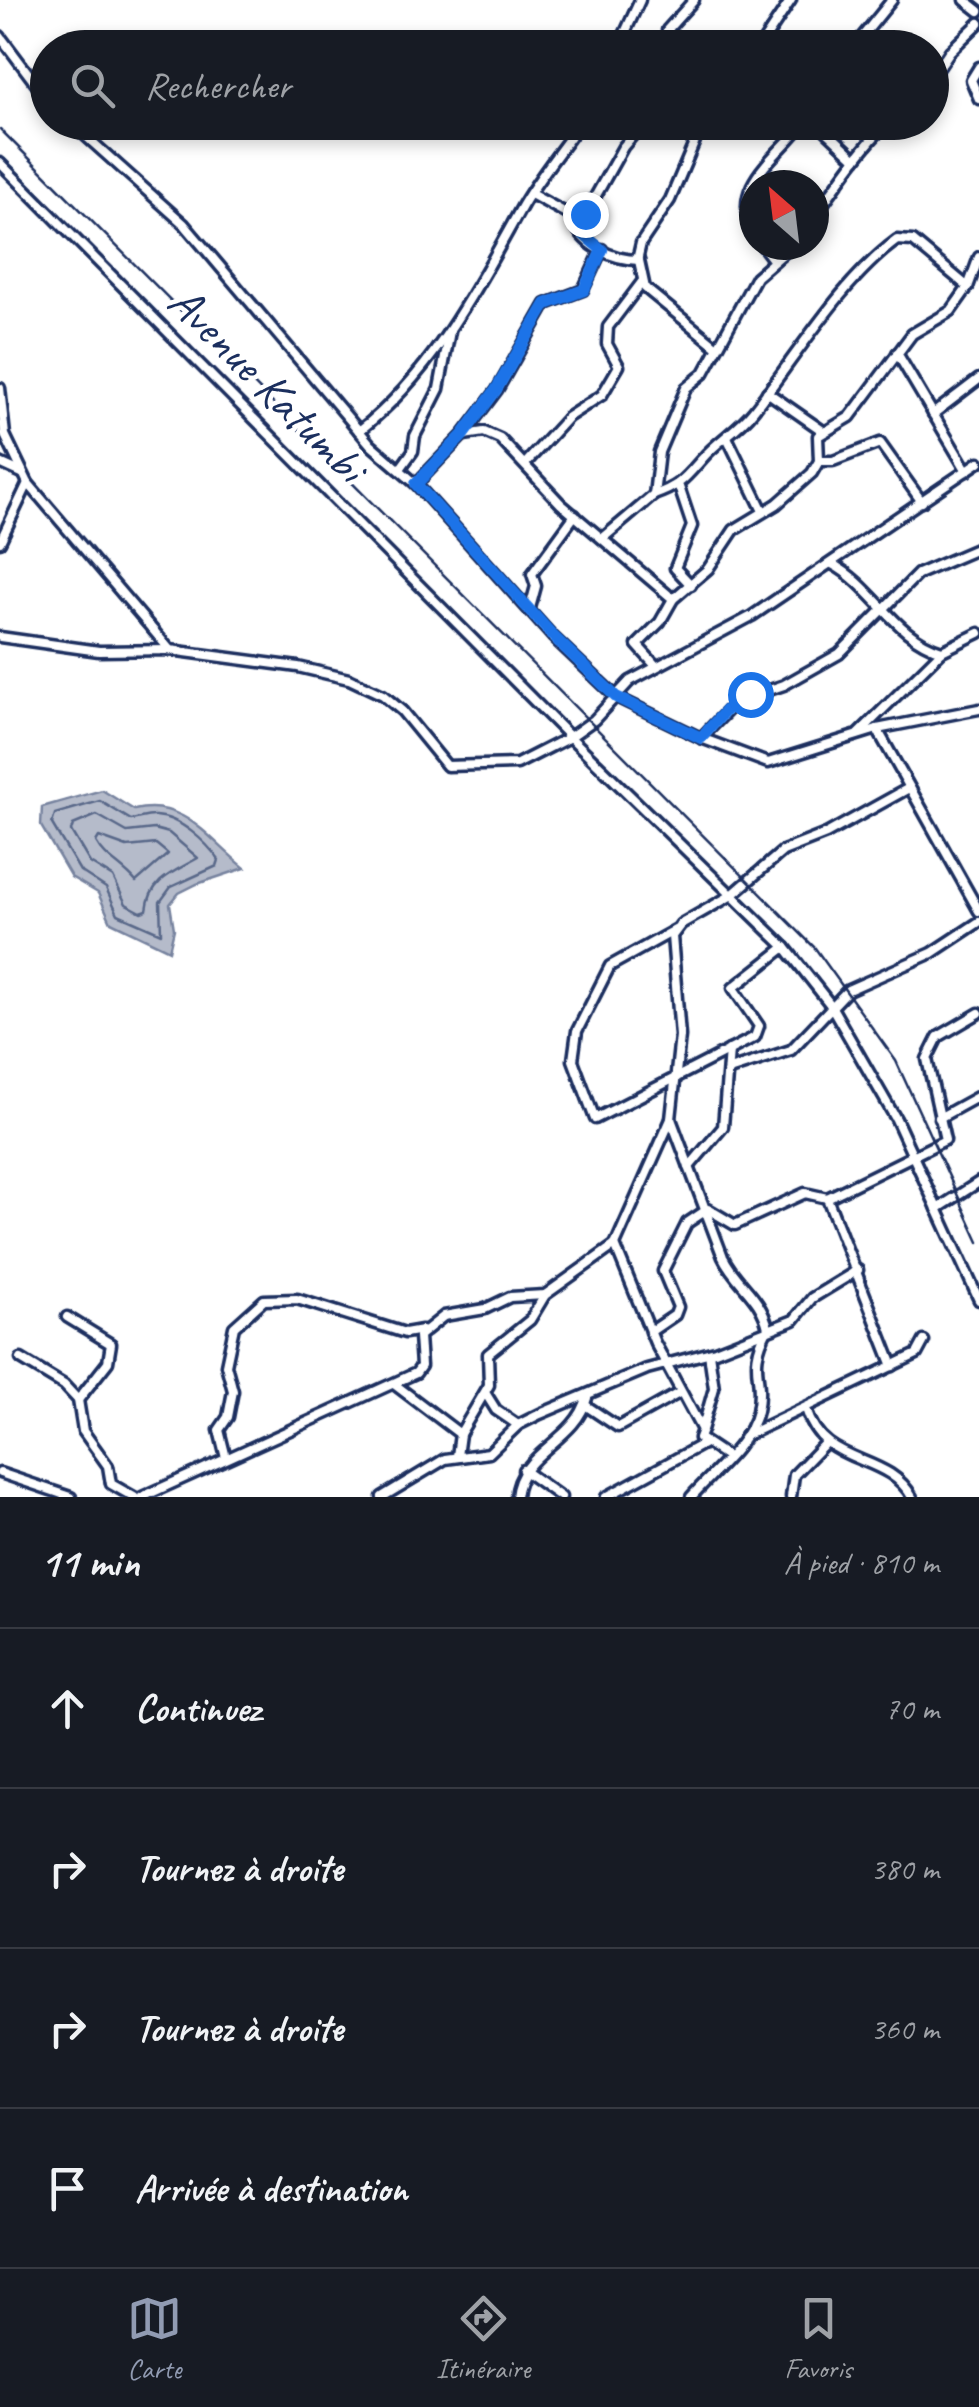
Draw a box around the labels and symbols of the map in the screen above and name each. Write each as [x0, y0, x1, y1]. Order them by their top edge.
north arrow [739, 170, 829, 260]
route end [563, 192, 609, 238]
street label: Avenue Katumbi [156, 272, 383, 499]
route start [728, 672, 774, 718]

